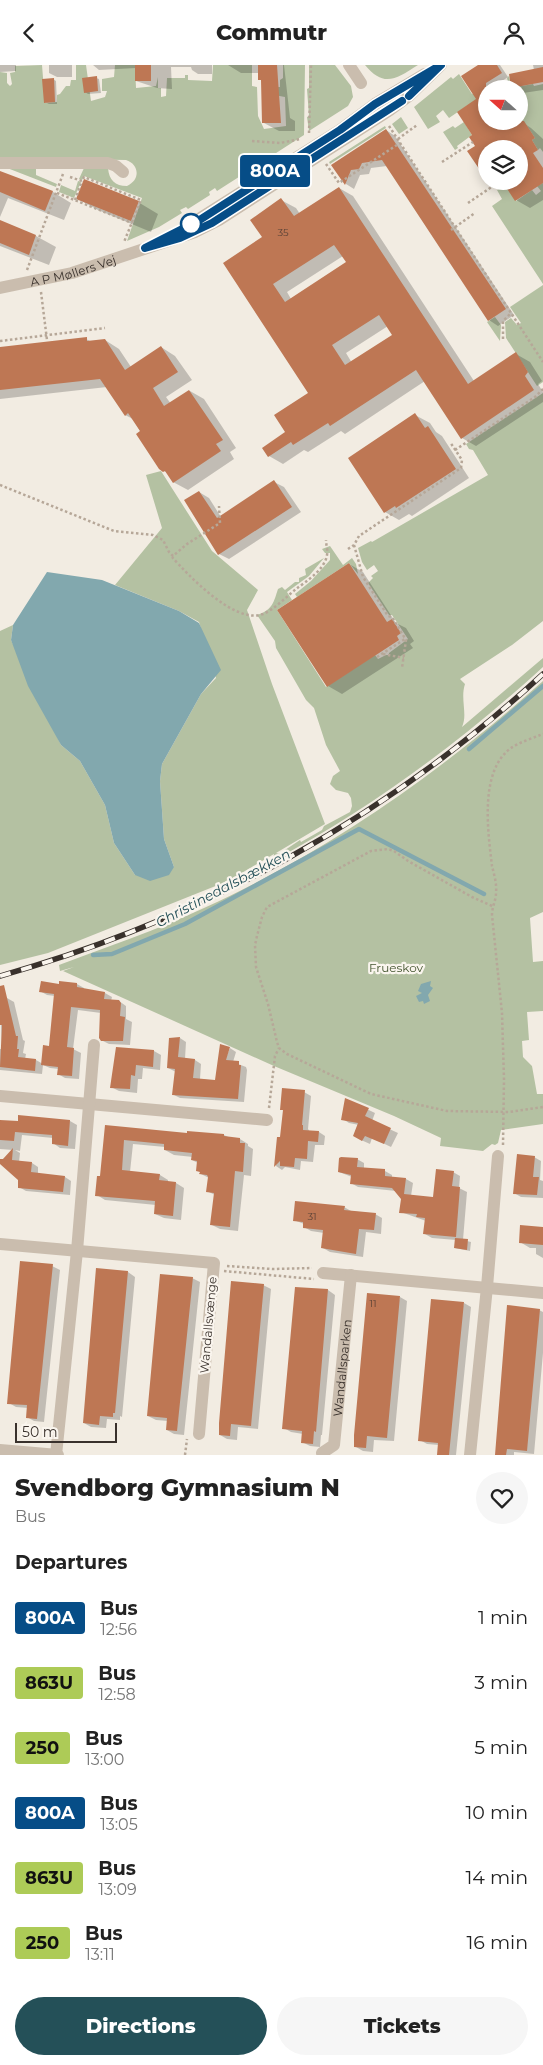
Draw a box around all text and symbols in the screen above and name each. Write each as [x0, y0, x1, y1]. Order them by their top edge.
icon: back [15, 19, 43, 47]
text: Commutr [216, 19, 327, 46]
icon: person [500, 19, 528, 47]
north arrow [478, 80, 528, 130]
map controls [478, 80, 528, 190]
button: layers [478, 140, 528, 190]
line badge: 800A [240, 155, 310, 187]
text: 800A [250, 160, 300, 182]
unlabelled marker [180, 213, 202, 235]
house number: 35 [277, 226, 289, 239]
street label: A P Møllers Vej [29, 251, 118, 289]
water label: Christinedalsbækken [152, 845, 294, 931]
park label: Frueskov [369, 960, 424, 975]
house number: 31 [307, 1210, 317, 1223]
street label: Wandallsvænge [196, 1276, 220, 1374]
house number: 11 [369, 1297, 377, 1310]
street label: Wandallsparken [329, 1318, 354, 1417]
scale bar [15, 1420, 118, 1443]
text: 50 m [22, 1423, 58, 1441]
button: heart [476, 1472, 528, 1524]
text: Svendborg Gymnasium N [15, 1473, 340, 1502]
text: Bus [15, 1507, 46, 1526]
text: Departures [15, 1551, 127, 1574]
text: Bus [100, 1597, 138, 1620]
text: 1 min [478, 1606, 528, 1629]
text: 800A [25, 1607, 75, 1629]
text: 12:56 [100, 1620, 137, 1639]
text: Bus [98, 1662, 136, 1685]
text: 3 min [474, 1671, 528, 1694]
text: 863U [25, 1672, 73, 1694]
text: 12:58 [98, 1685, 136, 1704]
text: Bus [85, 1727, 123, 1750]
text: 5 min [474, 1736, 528, 1759]
text: 250 [26, 1737, 59, 1759]
text: 13:00 [85, 1750, 124, 1769]
text: Bus [100, 1792, 138, 1815]
text: 10 min [465, 1801, 528, 1824]
text: 800A [25, 1802, 75, 1824]
text: 13:05 [100, 1815, 138, 1834]
text: Bus [98, 1857, 136, 1880]
text: 14 min [465, 1866, 528, 1889]
text: 863U [25, 1867, 73, 1889]
text: 13:09 [98, 1880, 137, 1899]
text: Bus [85, 1922, 123, 1945]
text: 16 min [466, 1931, 528, 1954]
text: 250 [26, 1932, 59, 1954]
text: 13:11 [85, 1945, 115, 1964]
button: Directions [15, 1997, 267, 2055]
button: Tickets [277, 1997, 528, 2055]

